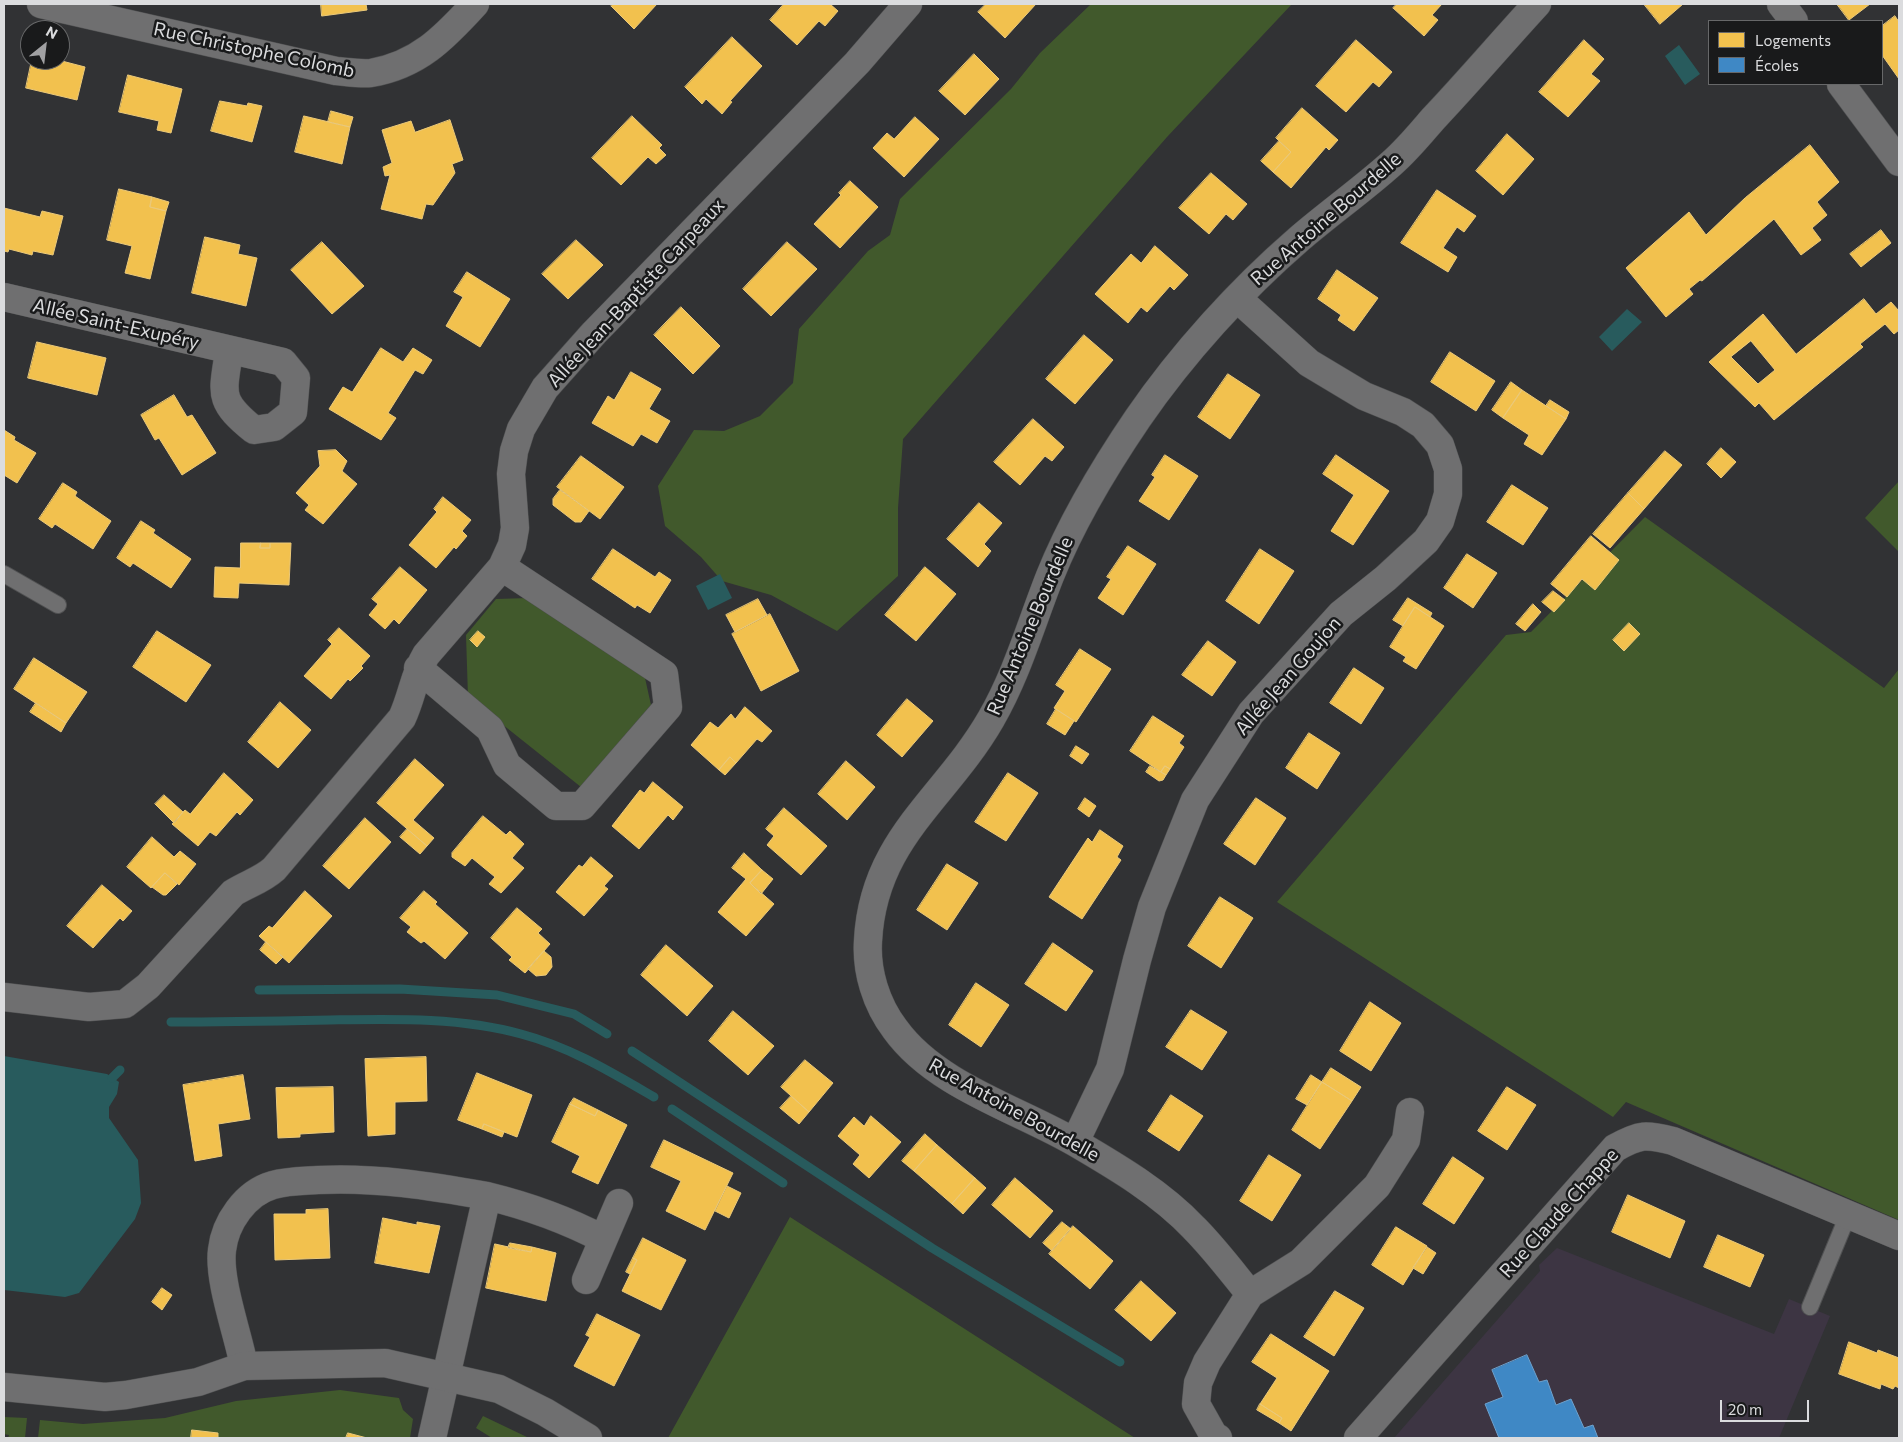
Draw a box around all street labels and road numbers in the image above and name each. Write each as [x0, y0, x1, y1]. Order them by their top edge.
street label: Rue Christophe Colomb [151, 18, 357, 82]
street label: Rue Antoine Bourdelle [1246, 148, 1406, 290]
street label: Allée Jean-Baptiste Carpeaux [543, 194, 729, 392]
street label: Allée Saint-Exupéry [31, 294, 201, 354]
street label: Rue Antoine Bourdelle [982, 533, 1078, 719]
street label: Allée Jean Goujon [1230, 612, 1346, 740]
street label: Rue Antoine Bourdelle [925, 1054, 1103, 1166]
street label: Rue Claude Chappe [1495, 1144, 1623, 1282]

